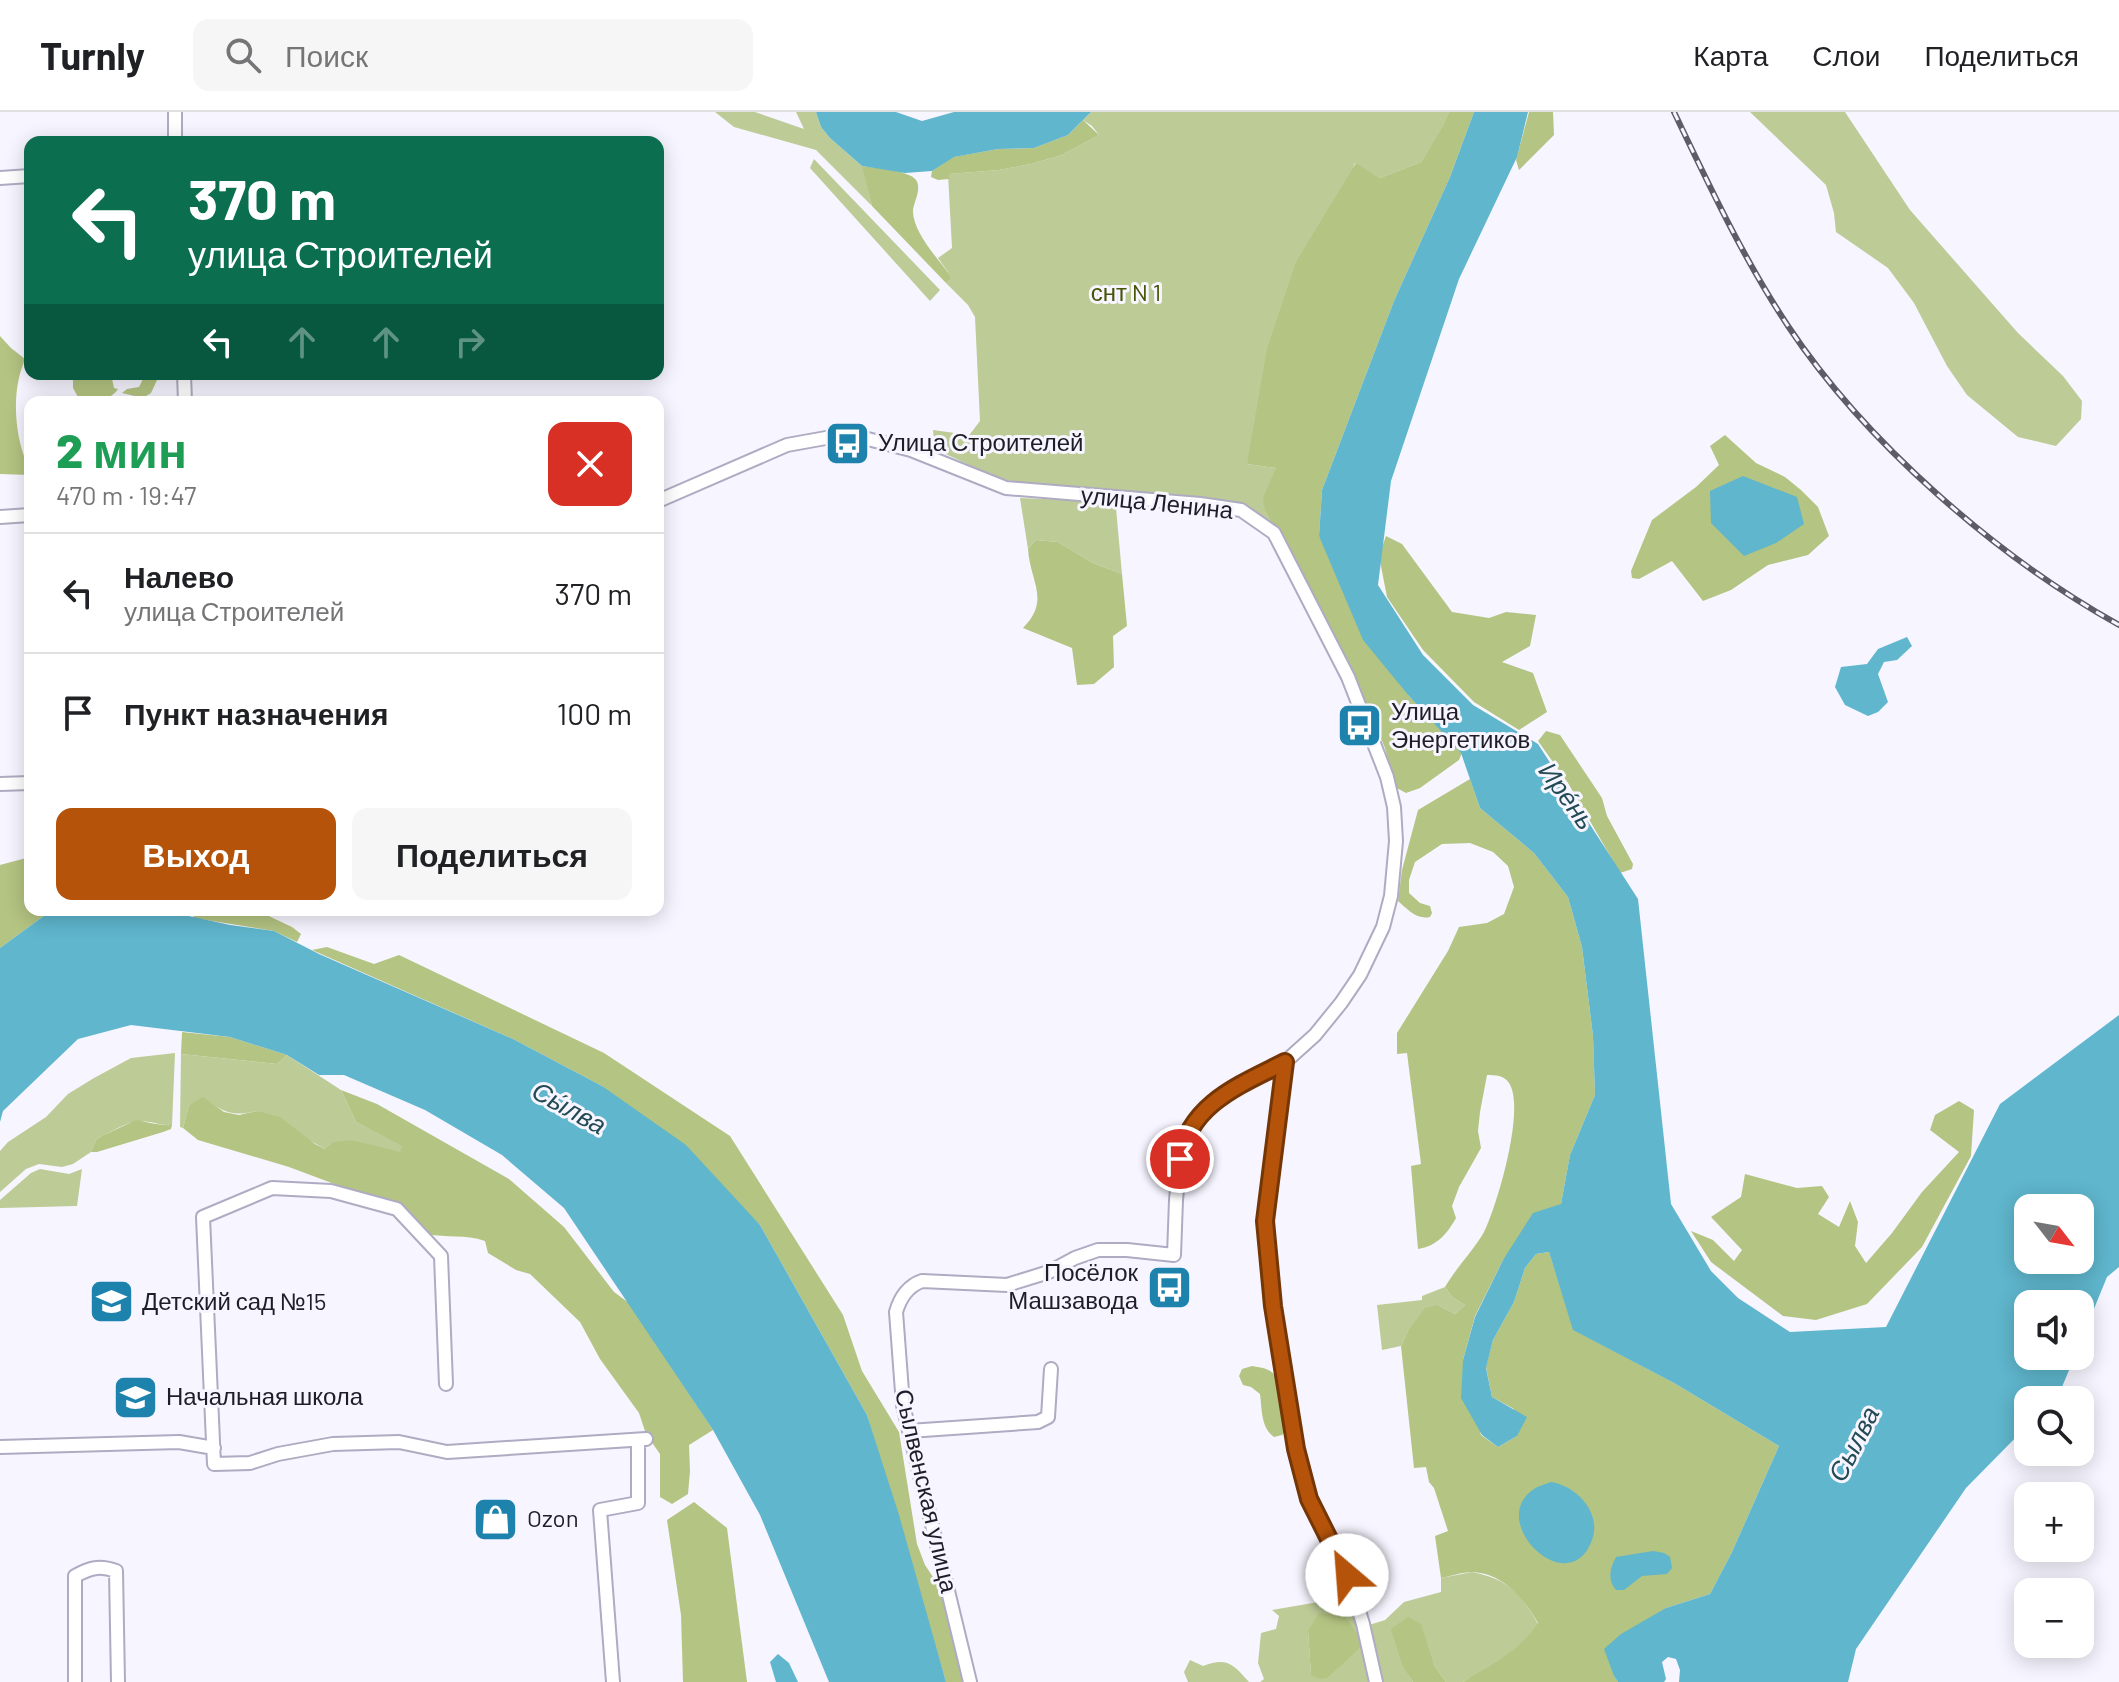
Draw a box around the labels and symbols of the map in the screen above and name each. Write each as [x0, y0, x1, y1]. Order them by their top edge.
park label: снт N 1 [1091, 277, 1161, 306]
bus stop icon: Улица Строителей [823, 419, 871, 467]
place label: Улица Строителей [878, 427, 1083, 456]
street label: улица Ленина [1079, 479, 1235, 524]
place label: Улица Энергетиков [1391, 696, 1530, 753]
bus stop icon: Улица Энергетиков [1336, 702, 1384, 750]
water label: Ире́нь [1533, 755, 1603, 835]
water label: Сы́лва [527, 1074, 612, 1140]
pin [1146, 1125, 1214, 1193]
north arrow [2014, 1194, 2094, 1274]
place label: Посёлок Машзавода [1008, 1257, 1139, 1314]
bus stop icon: Посёлок Машзавода [1145, 1263, 1193, 1311]
school or university icon: Детский сад №15 [87, 1278, 135, 1326]
place label: Детский сад №15 [142, 1286, 326, 1315]
school or university icon: Начальная школа [111, 1373, 159, 1421]
place label: Начальная школа [166, 1381, 364, 1410]
street label: Сылвенская улица [890, 1386, 965, 1596]
water label: Сылва [1821, 1401, 1885, 1486]
shop icon: Ozon [472, 1495, 520, 1543]
place label: Ozon [527, 1503, 579, 1532]
position arrow [1305, 1533, 1389, 1617]

